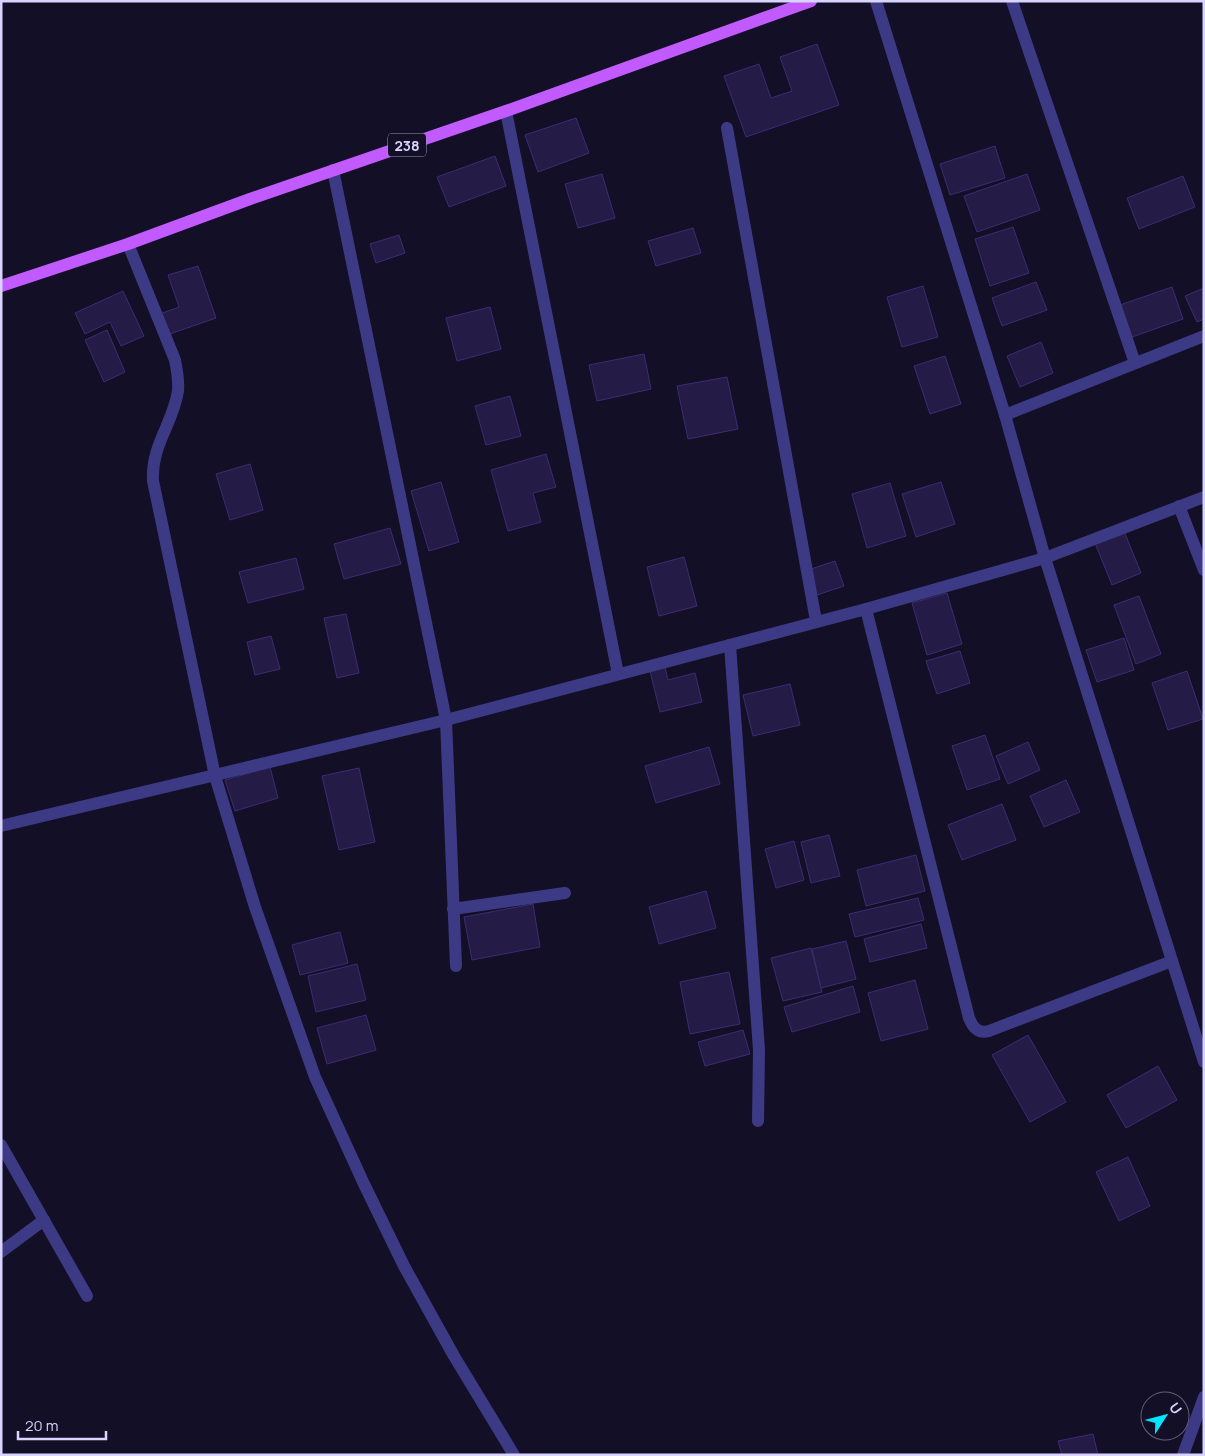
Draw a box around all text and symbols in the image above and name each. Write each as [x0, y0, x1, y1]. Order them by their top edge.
road number: 238 [388, 134, 426, 156]
north arrow [1140, 1391, 1190, 1441]
text: U [1165, 1398, 1187, 1418]
scale bar [18, 1408, 105, 1440]
text: 20 m [25, 1415, 58, 1436]

